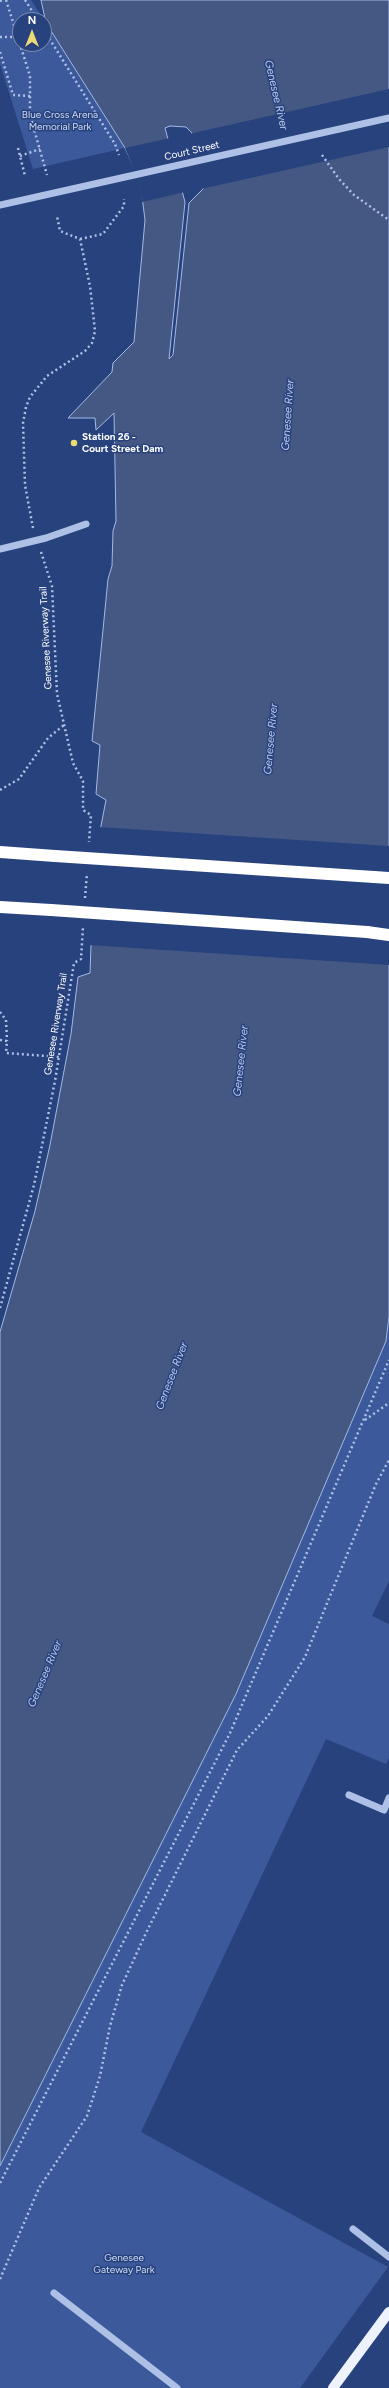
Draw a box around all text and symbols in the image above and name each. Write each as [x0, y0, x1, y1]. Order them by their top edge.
north arrow [12, 12, 52, 52]
text: N [28, 14, 36, 27]
water label: Genesee River [262, 59, 290, 131]
park label: Blue Cross Arena Memorial Park [22, 109, 98, 132]
street label: Court Street [163, 139, 221, 163]
water label: Genesee River [279, 379, 297, 451]
place label: Station 26 - Court Street Dam [82, 431, 163, 454]
marker: Station 26 - Court Street Dam [69, 438, 79, 448]
street label: Genesee Riverway Trail [37, 586, 55, 690]
water label: Genesee River [261, 703, 281, 775]
street label: Genesee Riverway Trail [42, 972, 70, 1076]
water label: Genesee River [231, 1025, 251, 1097]
water label: Genesee River [153, 1340, 191, 1412]
water label: Genesee River [25, 1639, 65, 1709]
park label: Genesee Gateway Park [93, 2252, 155, 2276]

